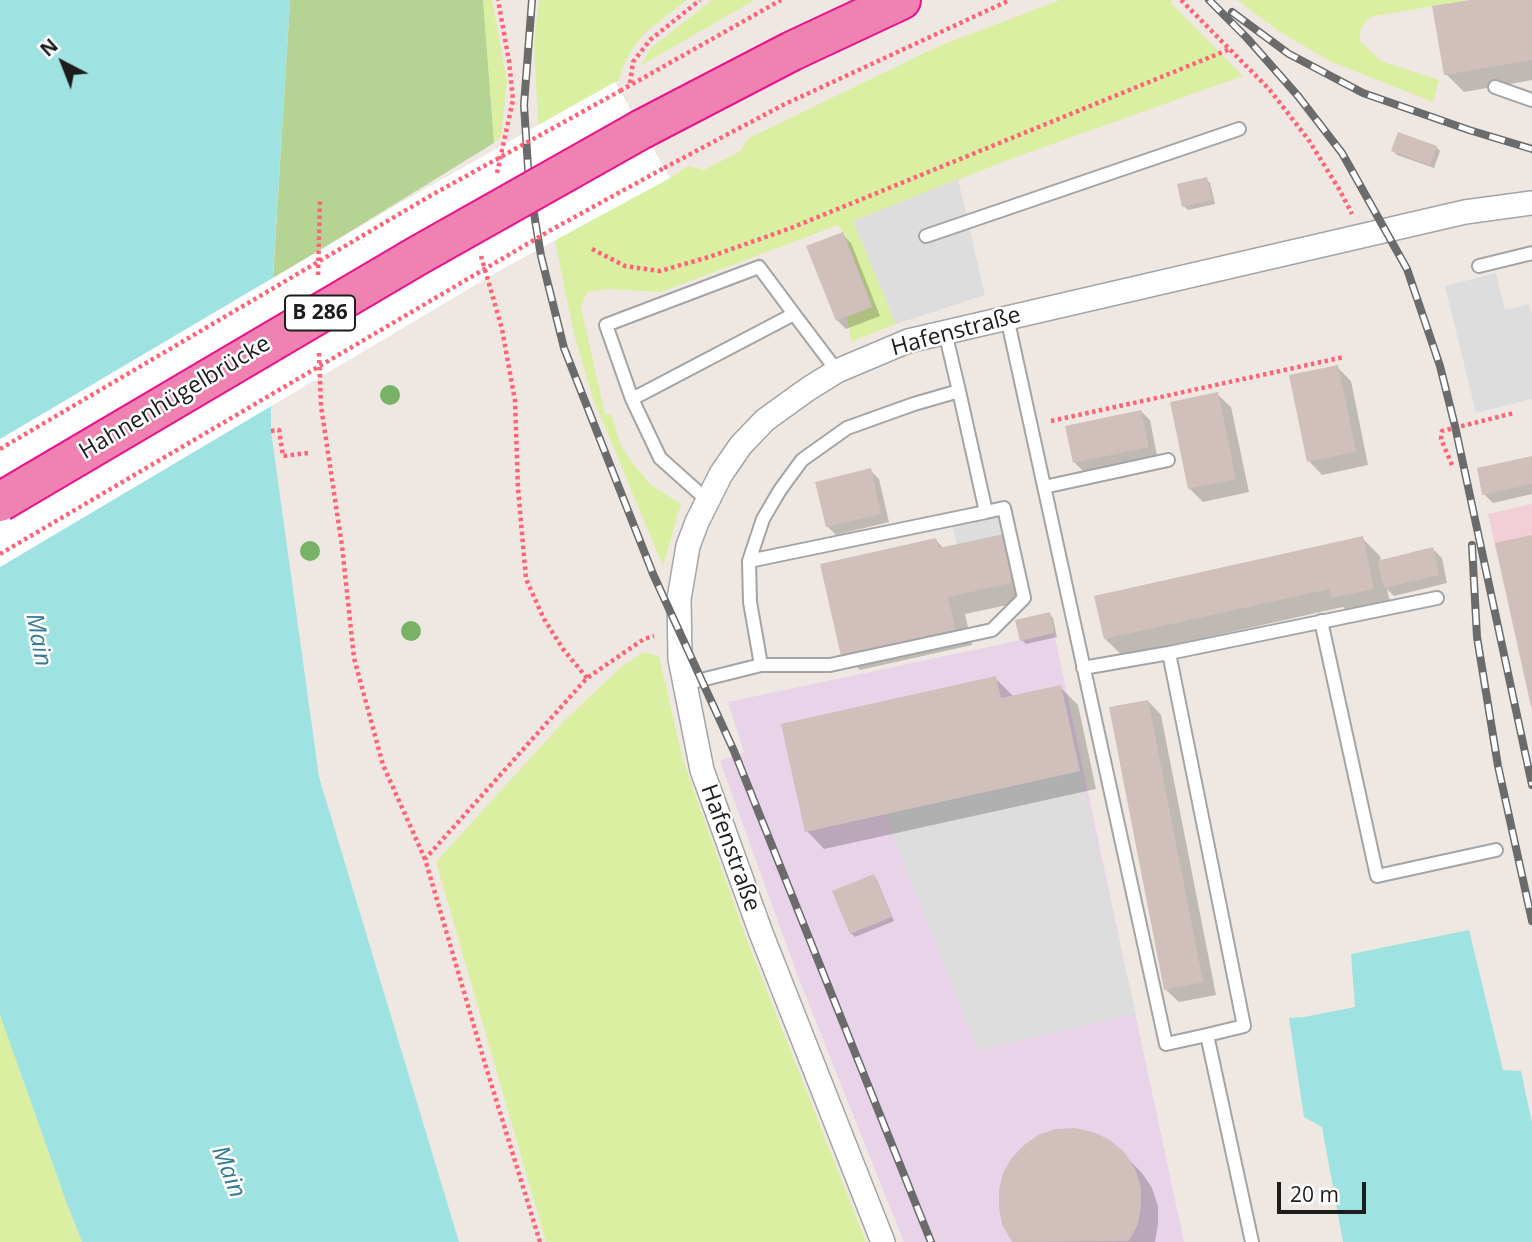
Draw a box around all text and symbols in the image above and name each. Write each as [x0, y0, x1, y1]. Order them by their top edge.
north arrow [28, 28, 98, 98]
text: N [35, 33, 63, 62]
road number: B 286 [285, 296, 355, 330]
street label: Hafenstraße [888, 301, 1024, 363]
street label: Hahnenhügelbrücke [74, 330, 276, 466]
water label: Main [19, 611, 57, 669]
street label: Hafenstraße [694, 781, 766, 915]
water label: Main [205, 1142, 251, 1202]
scale bar [1280, 1168, 1369, 1212]
text: 20 m [1290, 1180, 1339, 1208]

